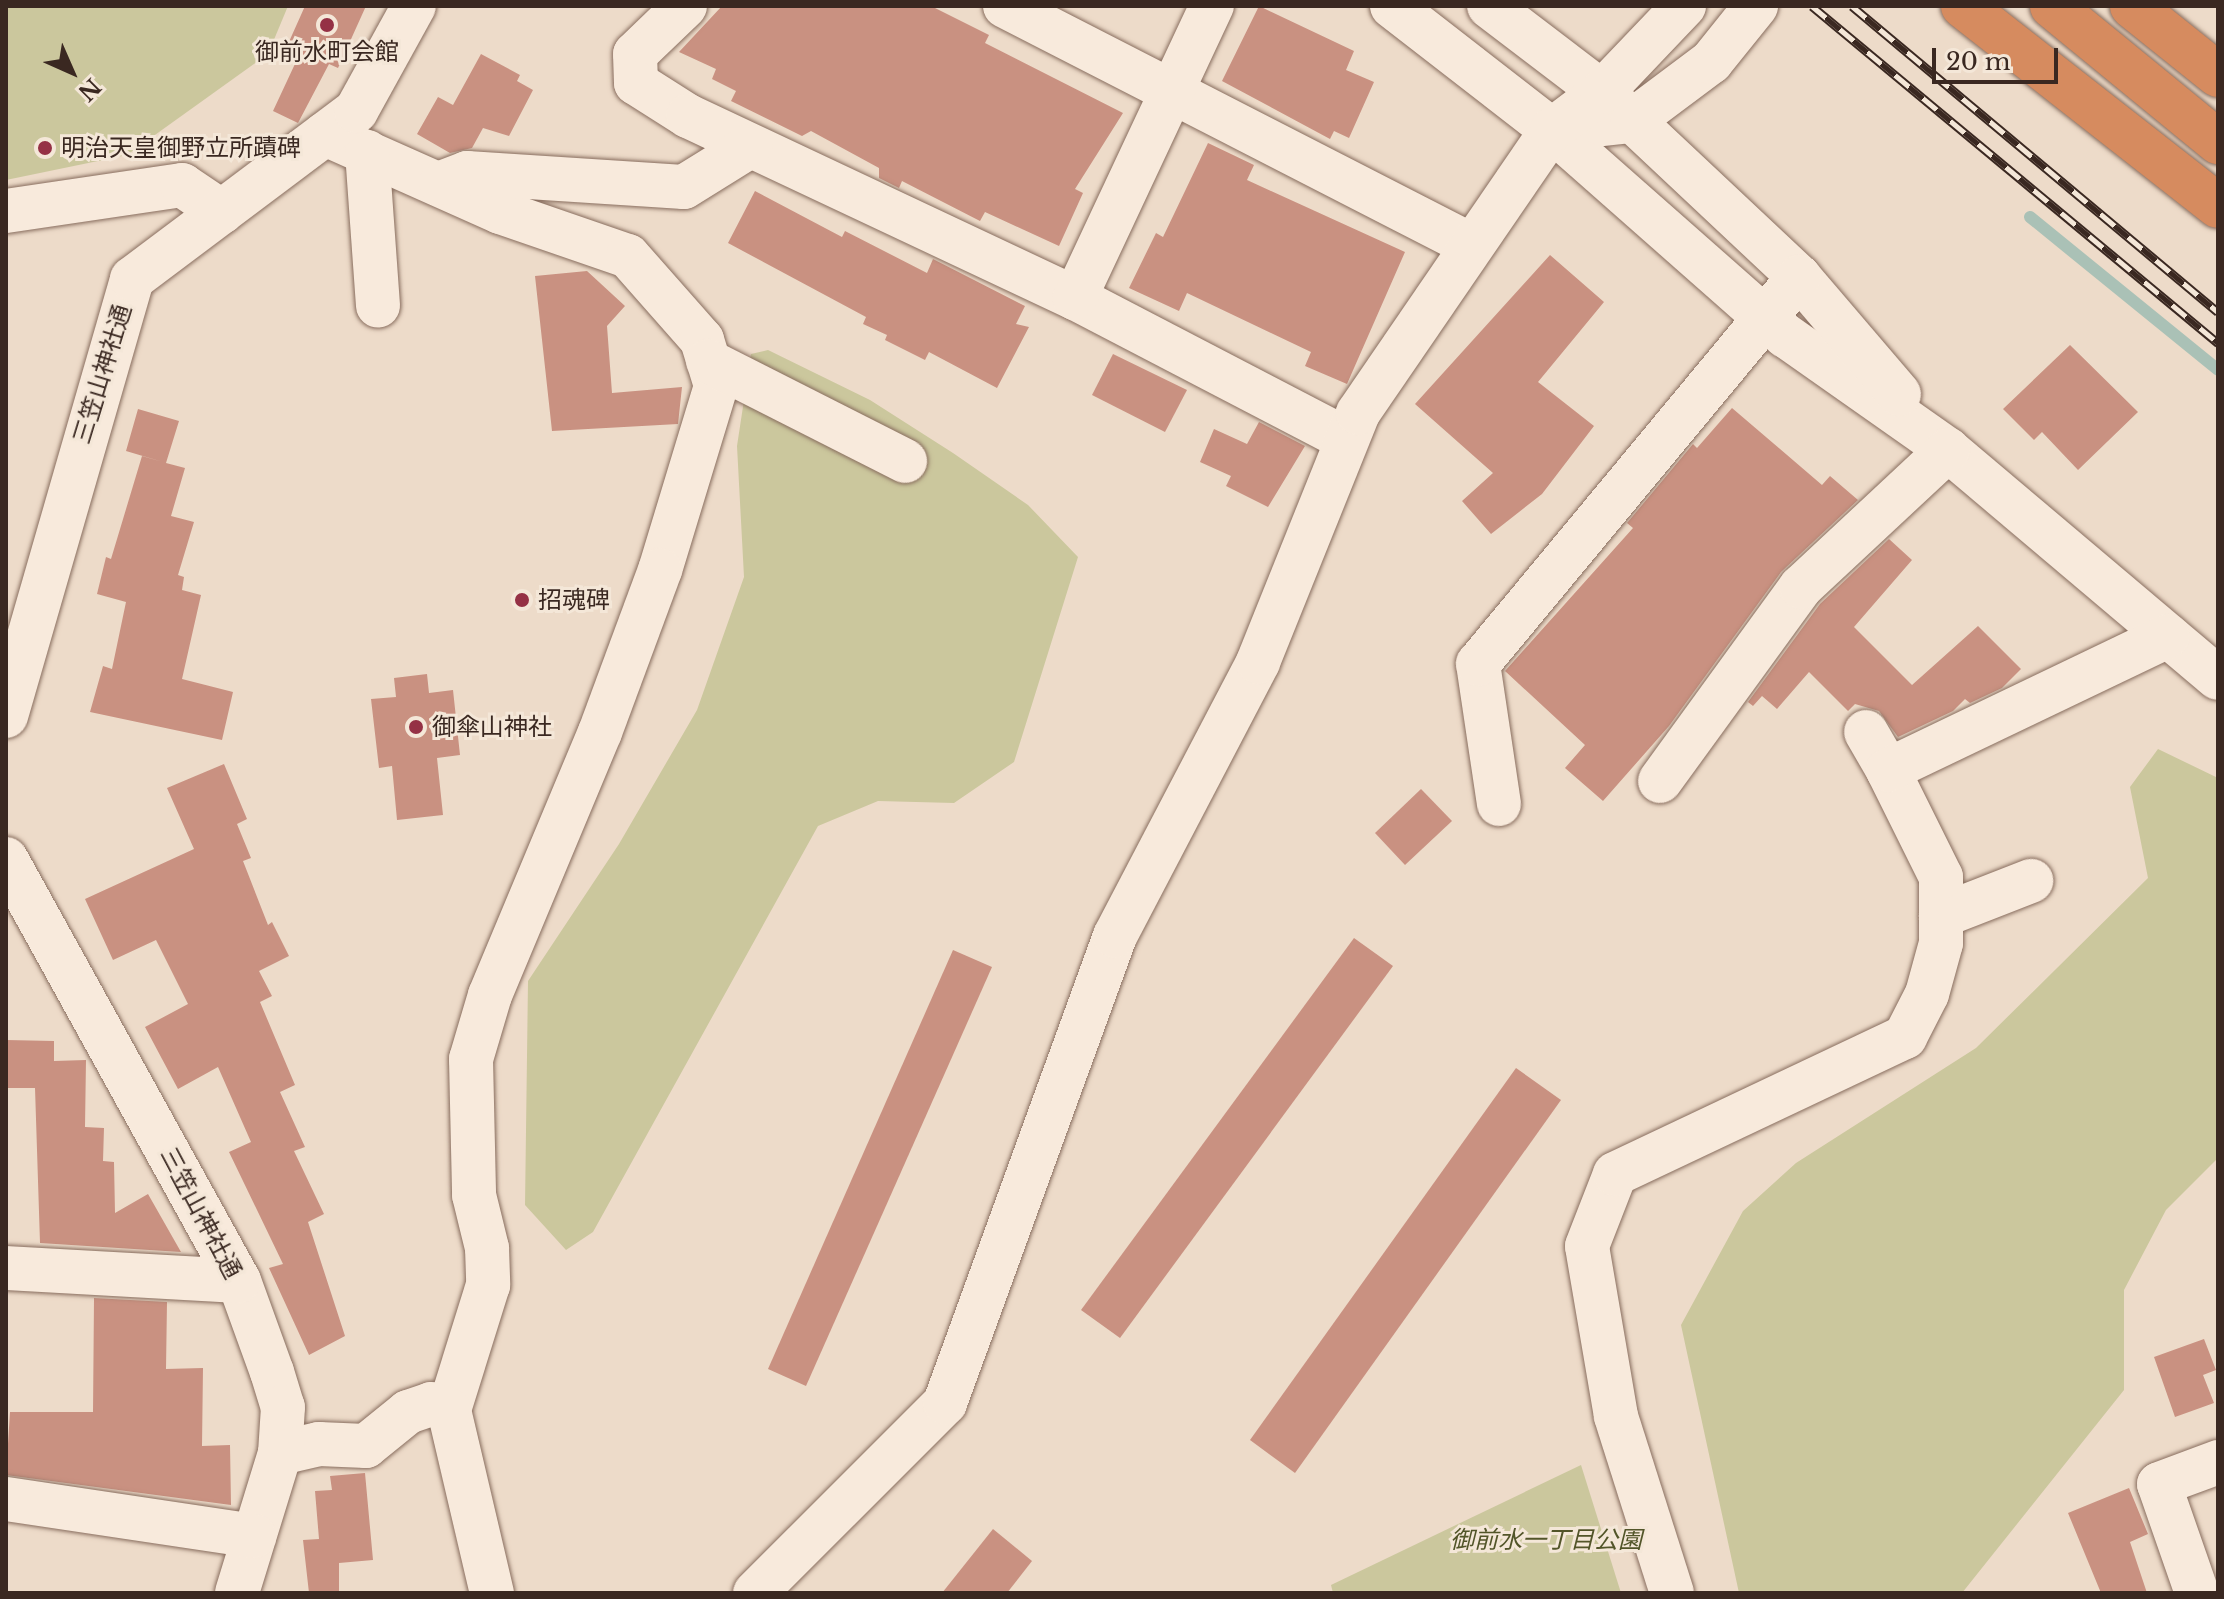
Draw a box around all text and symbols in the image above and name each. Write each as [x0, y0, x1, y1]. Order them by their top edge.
marker: 御前水町会館 [318, 16, 336, 34]
north arrow [32, 32, 112, 112]
scale bar [1936, 32, 2062, 82]
place label: 御前水町会館 [255, 38, 399, 66]
text: 20 m [1946, 47, 2011, 76]
text: N [72, 72, 106, 106]
place label: 明治天皇御野立所蹟碑 [61, 134, 301, 162]
marker: 明治天皇御野立所蹟碑 [36, 139, 54, 157]
street label: 三笠山神社通 [67, 301, 137, 447]
place label: 招魂碑 [538, 586, 610, 614]
marker: 招魂碑 [513, 591, 531, 609]
place label: 御傘山神社 [432, 713, 552, 741]
marker: 御傘山神社 [407, 718, 425, 736]
street label: 三笠山神社通 [154, 1143, 248, 1283]
park label: 御前水一丁目公園 [1450, 1526, 1642, 1554]

